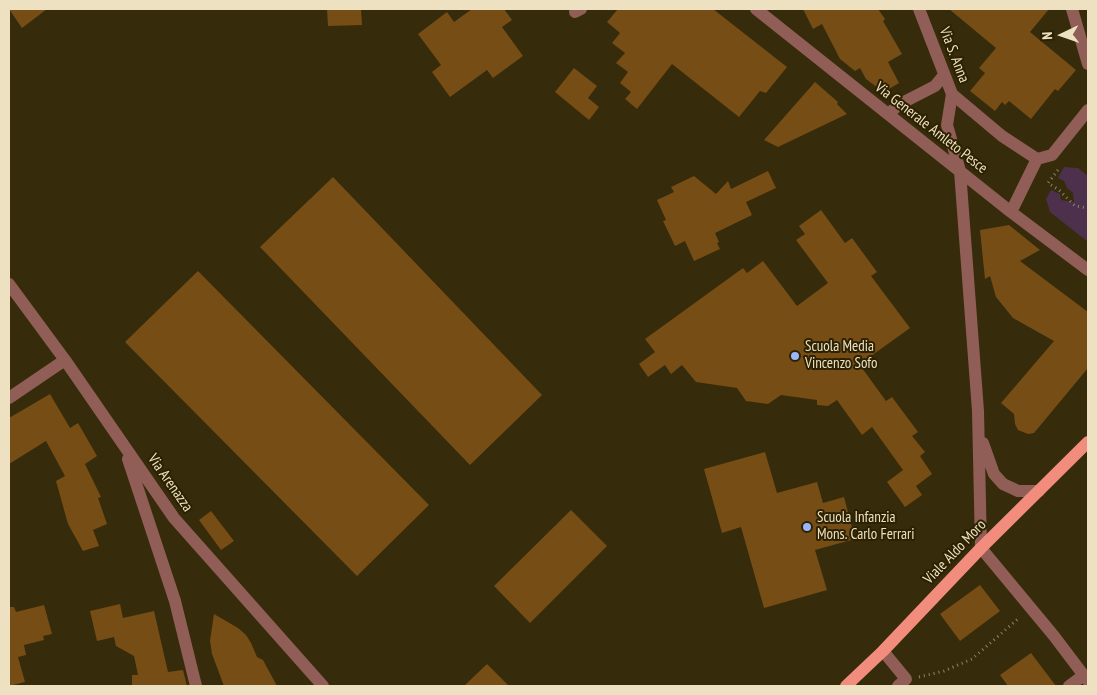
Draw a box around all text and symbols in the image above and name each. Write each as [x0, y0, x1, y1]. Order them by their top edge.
north arrow [1037, 10, 1087, 60]
street label: Via S. Anna [935, 25, 973, 85]
text: N [1038, 32, 1056, 40]
street label: Via Generale Amleto Pesce [871, 78, 991, 178]
place label: Scuola Media Vincenzo Sofo [805, 338, 877, 373]
marker: Scuola Media Vincenzo Sofo [789, 350, 801, 362]
street label: Via Arenazza [144, 451, 196, 515]
place label: Scuola Infanzia Mons. Carlo Ferrari [817, 509, 914, 544]
street label: Viale Aldo Moro [920, 516, 990, 588]
marker: Scuola Infanzia Mons. Carlo Ferrari [801, 521, 813, 533]

